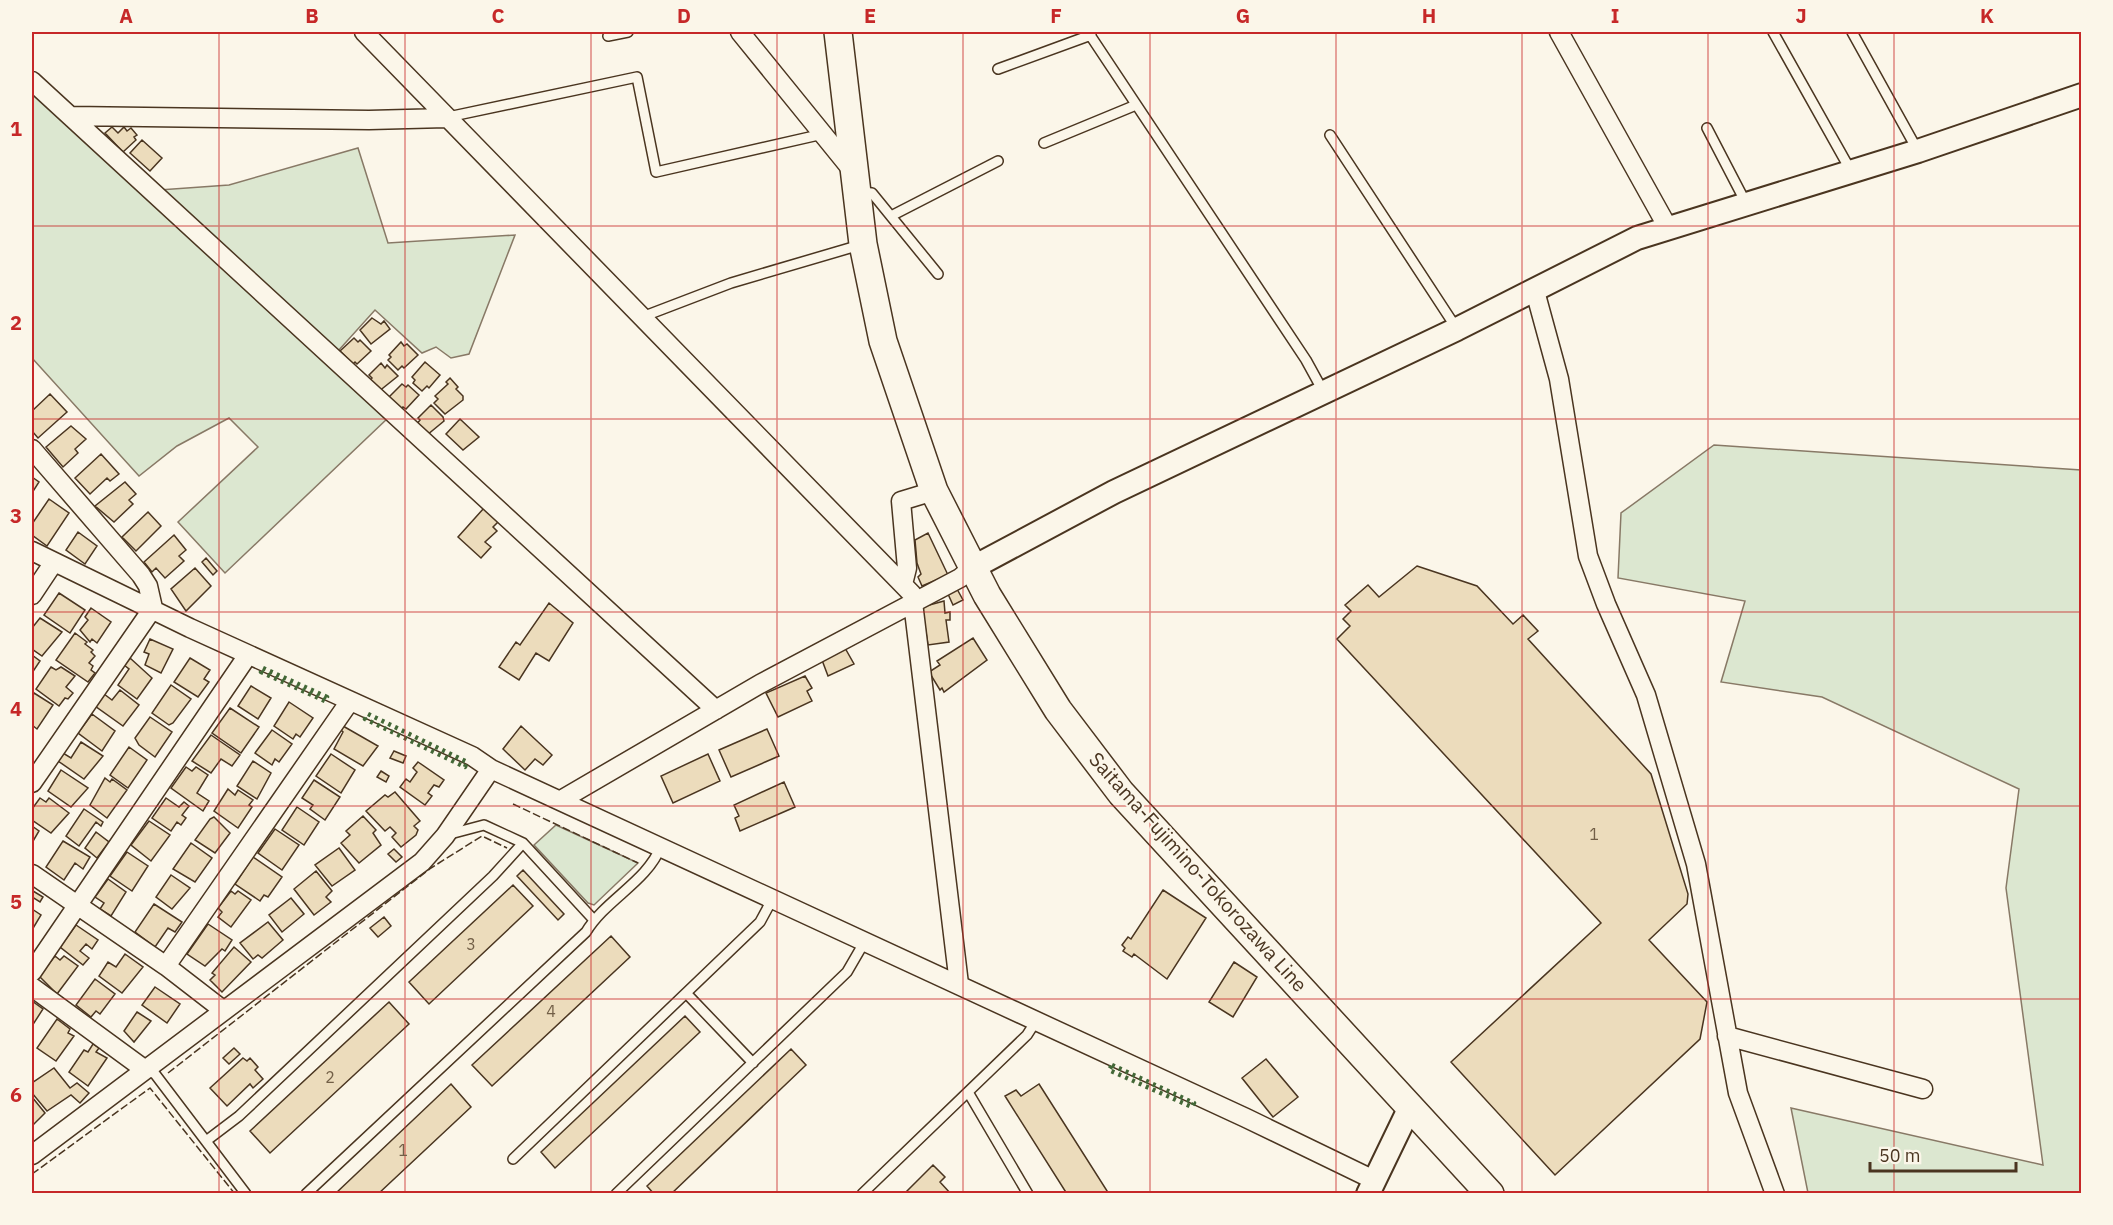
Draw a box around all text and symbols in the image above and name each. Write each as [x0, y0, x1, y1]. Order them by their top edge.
text: A [119, 2, 133, 29]
text: B [305, 2, 319, 29]
text: C [491, 2, 505, 29]
text: D [677, 2, 691, 29]
text: E [864, 2, 876, 29]
text: F [1050, 2, 1062, 29]
text: G [1236, 2, 1250, 29]
text: H [1422, 2, 1436, 29]
text: I [1611, 2, 1619, 29]
text: J [1795, 2, 1807, 29]
text: K [1980, 2, 1994, 29]
text: 1 [10, 115, 22, 142]
text: 2 [10, 309, 22, 336]
text: 3 [10, 502, 22, 529]
text: 4 [10, 695, 22, 722]
street label: Saitama-Fujimino-Tokorozawa Line [1083, 746, 1314, 997]
house number: 1 [1589, 824, 1599, 844]
text: 5 [10, 888, 22, 915]
house number: 3 [466, 934, 476, 954]
house number: 4 [546, 1001, 556, 1021]
house number: 2 [325, 1067, 335, 1087]
text: 6 [10, 1081, 22, 1108]
scale bar [1870, 1135, 2016, 1173]
house number: 1 [398, 1140, 408, 1160]
text: 50 m [1879, 1144, 1921, 1167]

